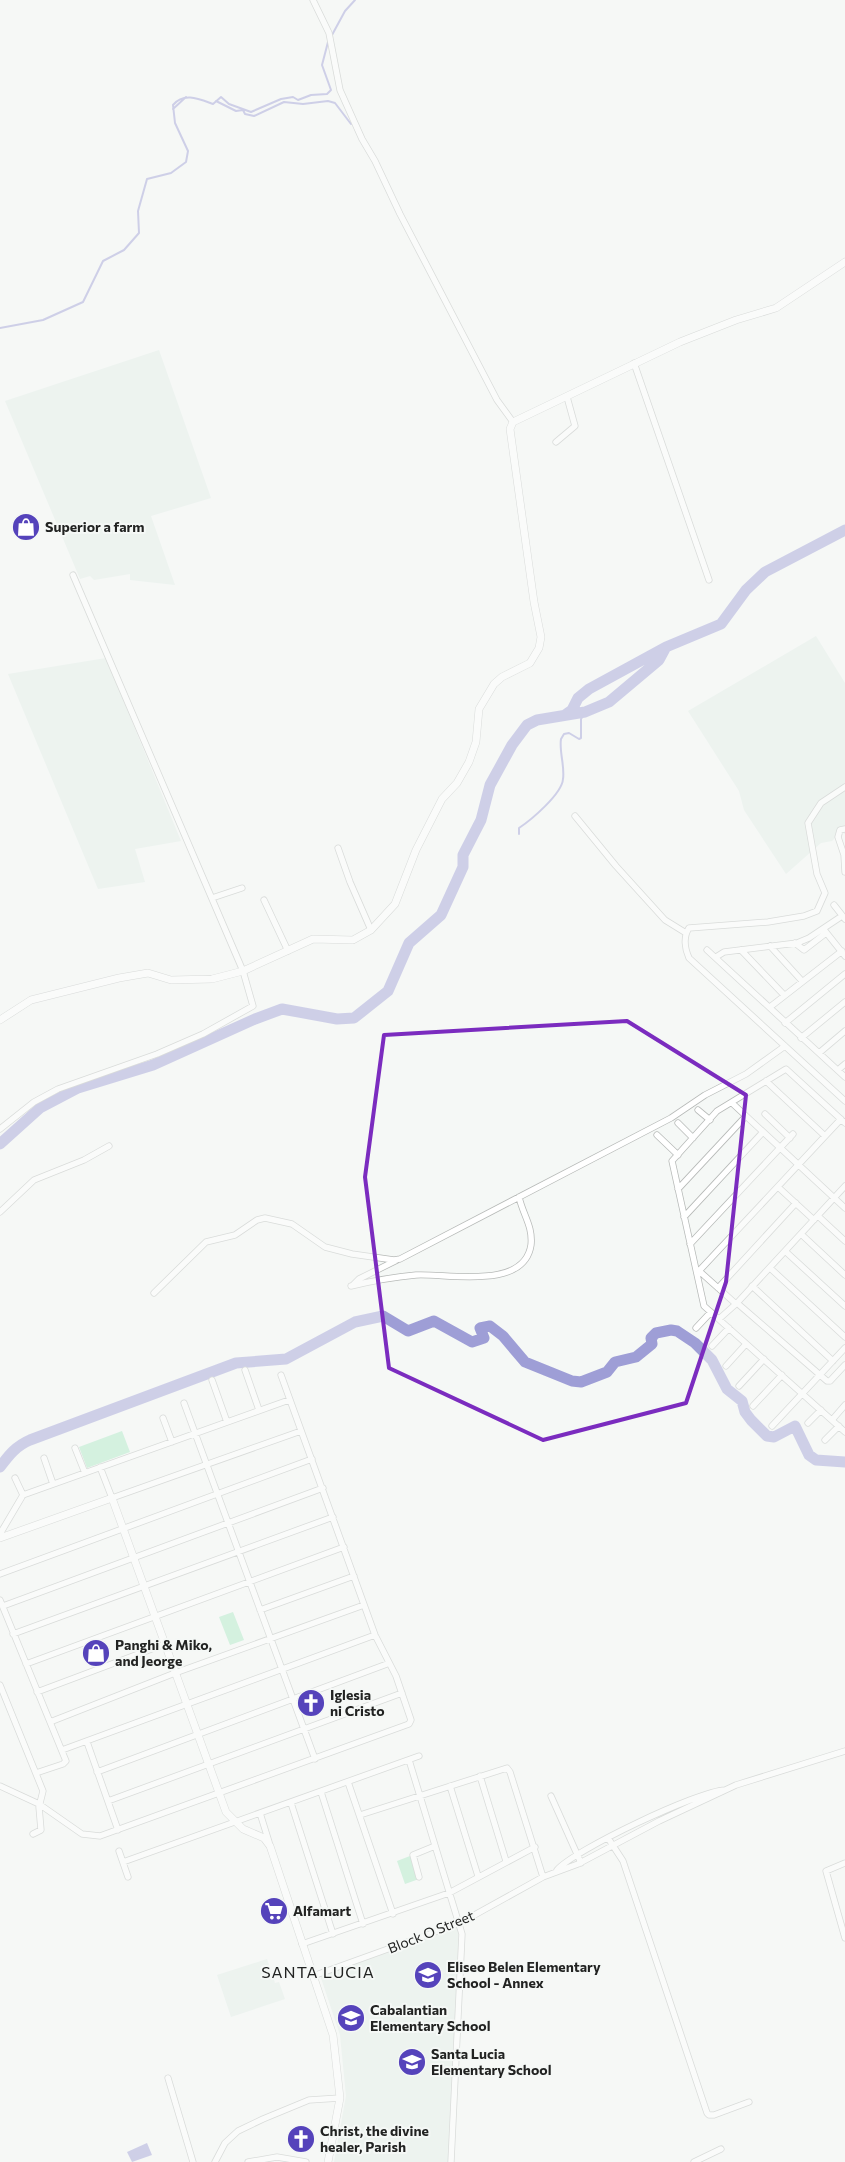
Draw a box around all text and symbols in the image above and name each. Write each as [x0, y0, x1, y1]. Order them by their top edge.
shop icon: Superior a farm [11, 512, 41, 542]
place label: Superior a farm [45, 518, 145, 535]
place label: Panghi & Miko, and Jeorge [115, 1636, 212, 1669]
shop icon: Panghi & Miko, and Jeorge [81, 1638, 111, 1668]
place label: Iglesia ni Cristo [330, 1686, 385, 1719]
church icon: Iglesia ni Cristo [296, 1688, 326, 1718]
supermarket icon: Alfamart [259, 1896, 289, 1926]
place label: Alfamart [293, 1902, 351, 1919]
street label: Block O Street [385, 1906, 477, 1957]
place label: Eliseo Belen Elementary School - Annex [447, 1958, 601, 1991]
school or university icon: Eliseo Belen Elementary School - Annex [413, 1960, 443, 1990]
district label: SANTA LUCIA [261, 1962, 375, 1981]
place label: Cabalantian Elementary School [370, 2001, 490, 2034]
school or university icon: Cabalantian Elementary School [336, 2003, 366, 2033]
place label: Santa Lucia Elementary School [431, 2045, 551, 2078]
school or university icon: Santa Lucia Elementary School [397, 2047, 427, 2077]
place label: Christ, the divine healer, Parish [320, 2122, 429, 2155]
church icon: Christ, the divine healer, Parish [286, 2124, 316, 2154]

